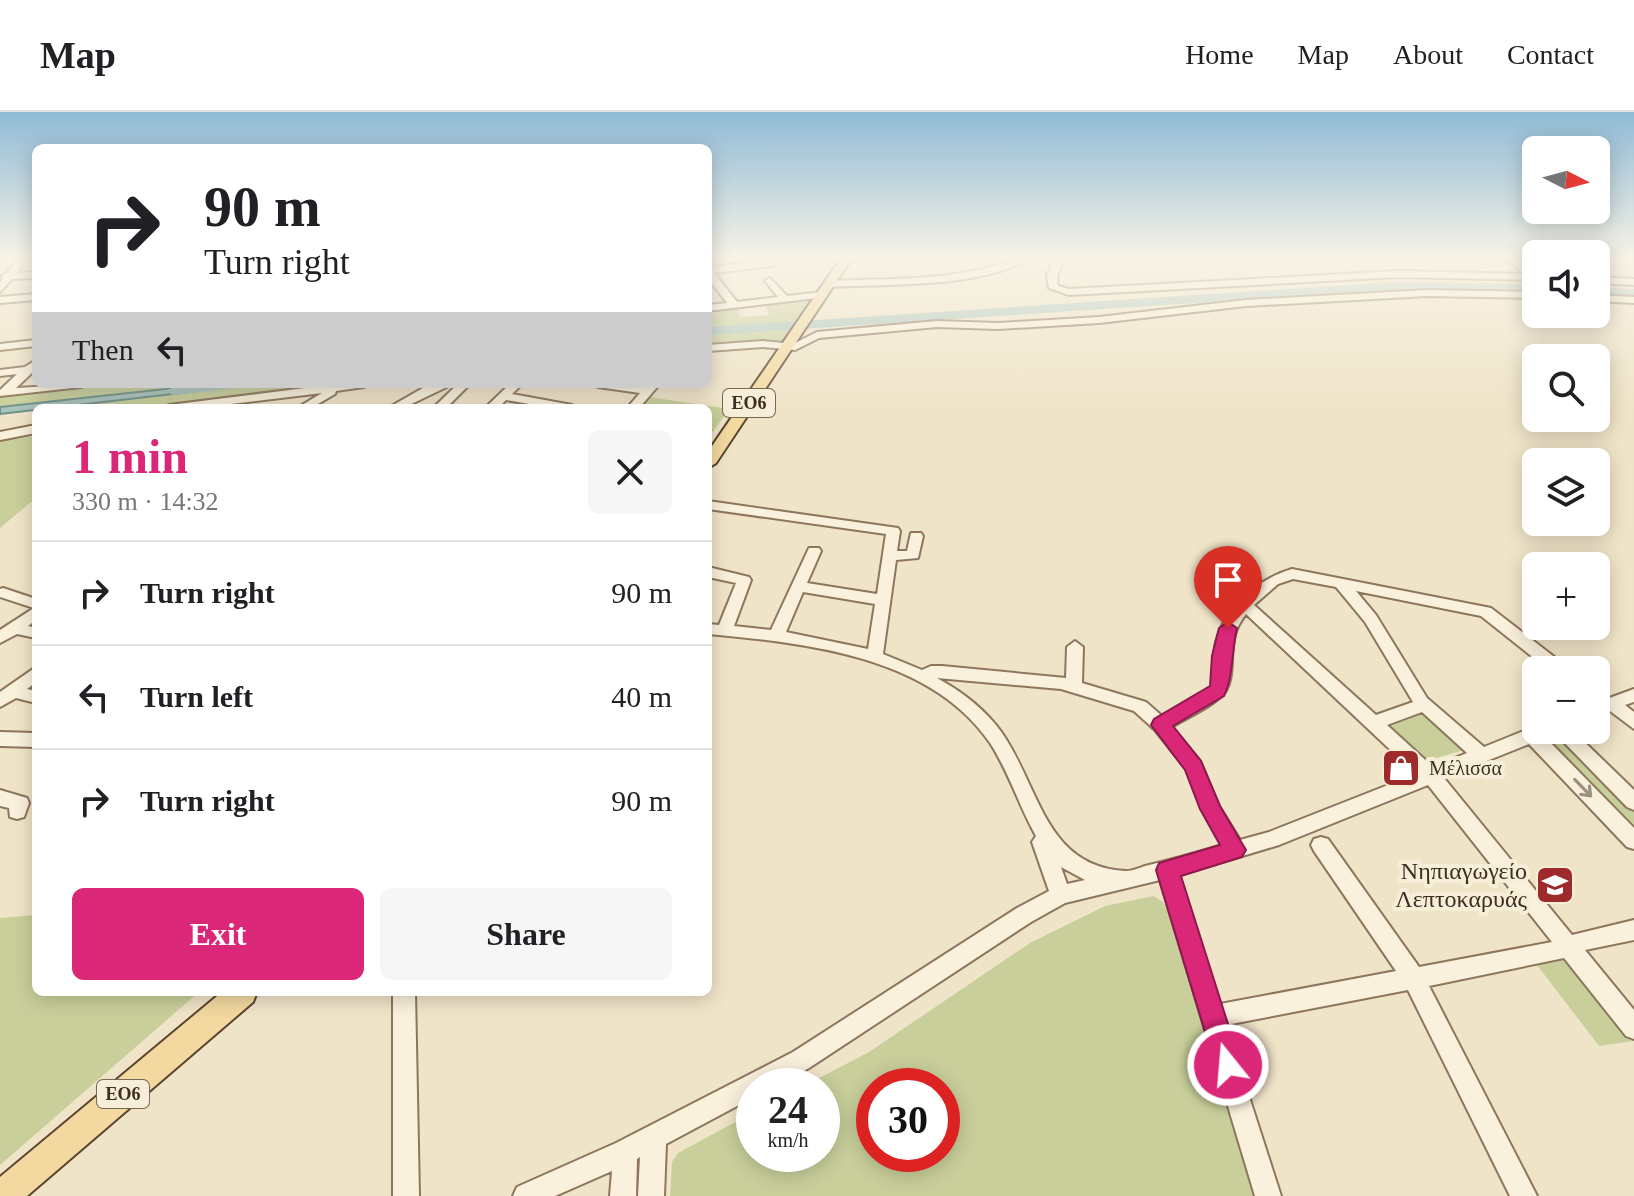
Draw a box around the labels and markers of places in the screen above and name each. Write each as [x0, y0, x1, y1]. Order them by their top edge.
pin [1194, 546, 1262, 628]
shop icon: Μέλισσα [1380, 747, 1422, 789]
place label: Μέλισσα [1429, 757, 1503, 779]
place label: Νηπιαγωγείο Λεπτοκαρυάς [1395, 858, 1527, 912]
school or university icon: Νηπιαγωγείο Λεπτοκαρυάς [1534, 864, 1576, 906]

